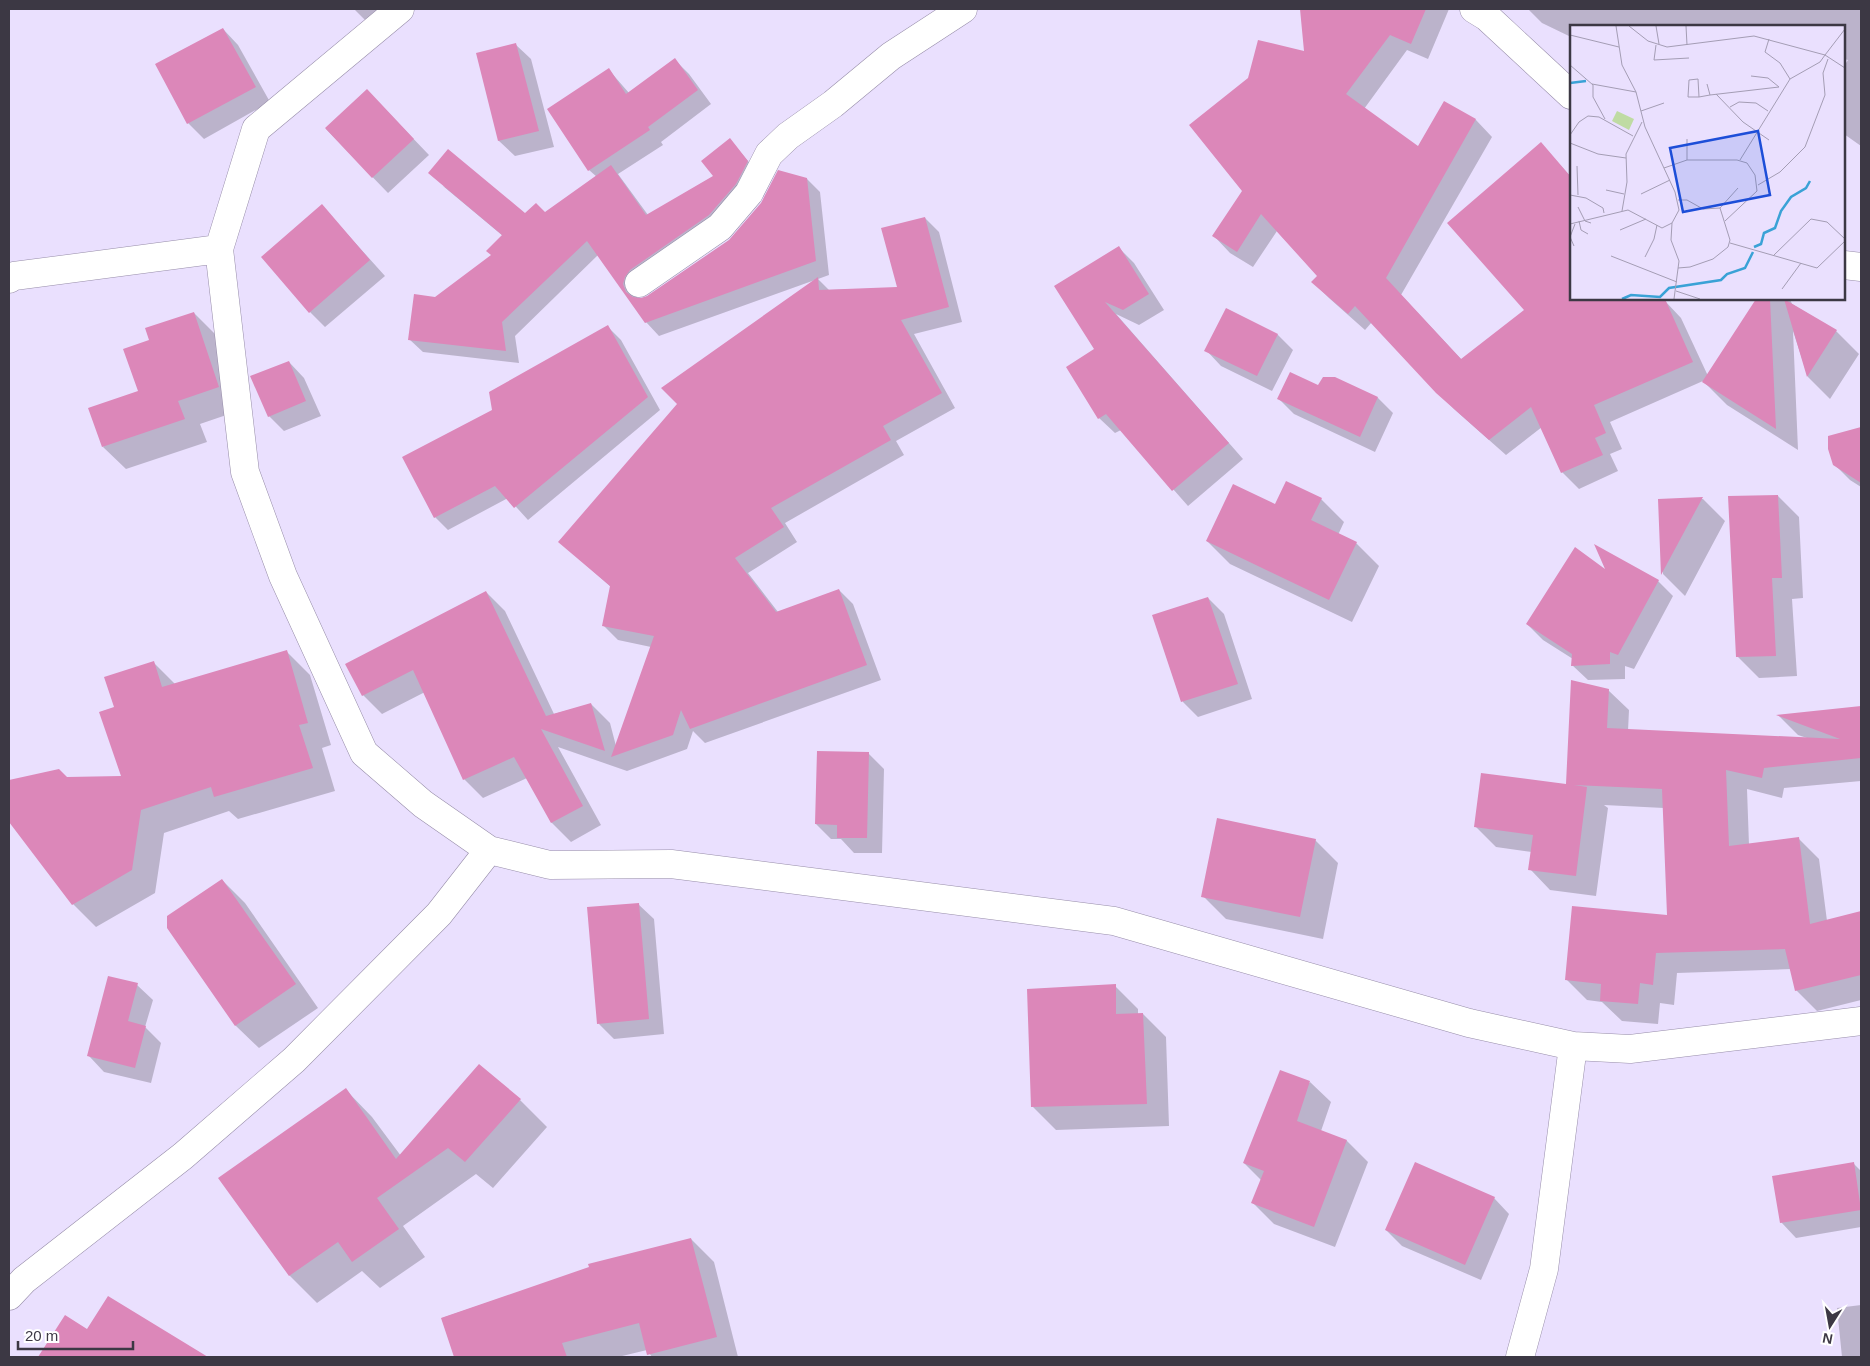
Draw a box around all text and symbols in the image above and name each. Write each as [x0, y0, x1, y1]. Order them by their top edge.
inset map [1570, 25, 1845, 300]
north arrow [1805, 1301, 1855, 1351]
scale bar [18, 1318, 132, 1350]
text: 20 m [25, 1327, 58, 1344]
text: N [1821, 1330, 1834, 1348]

